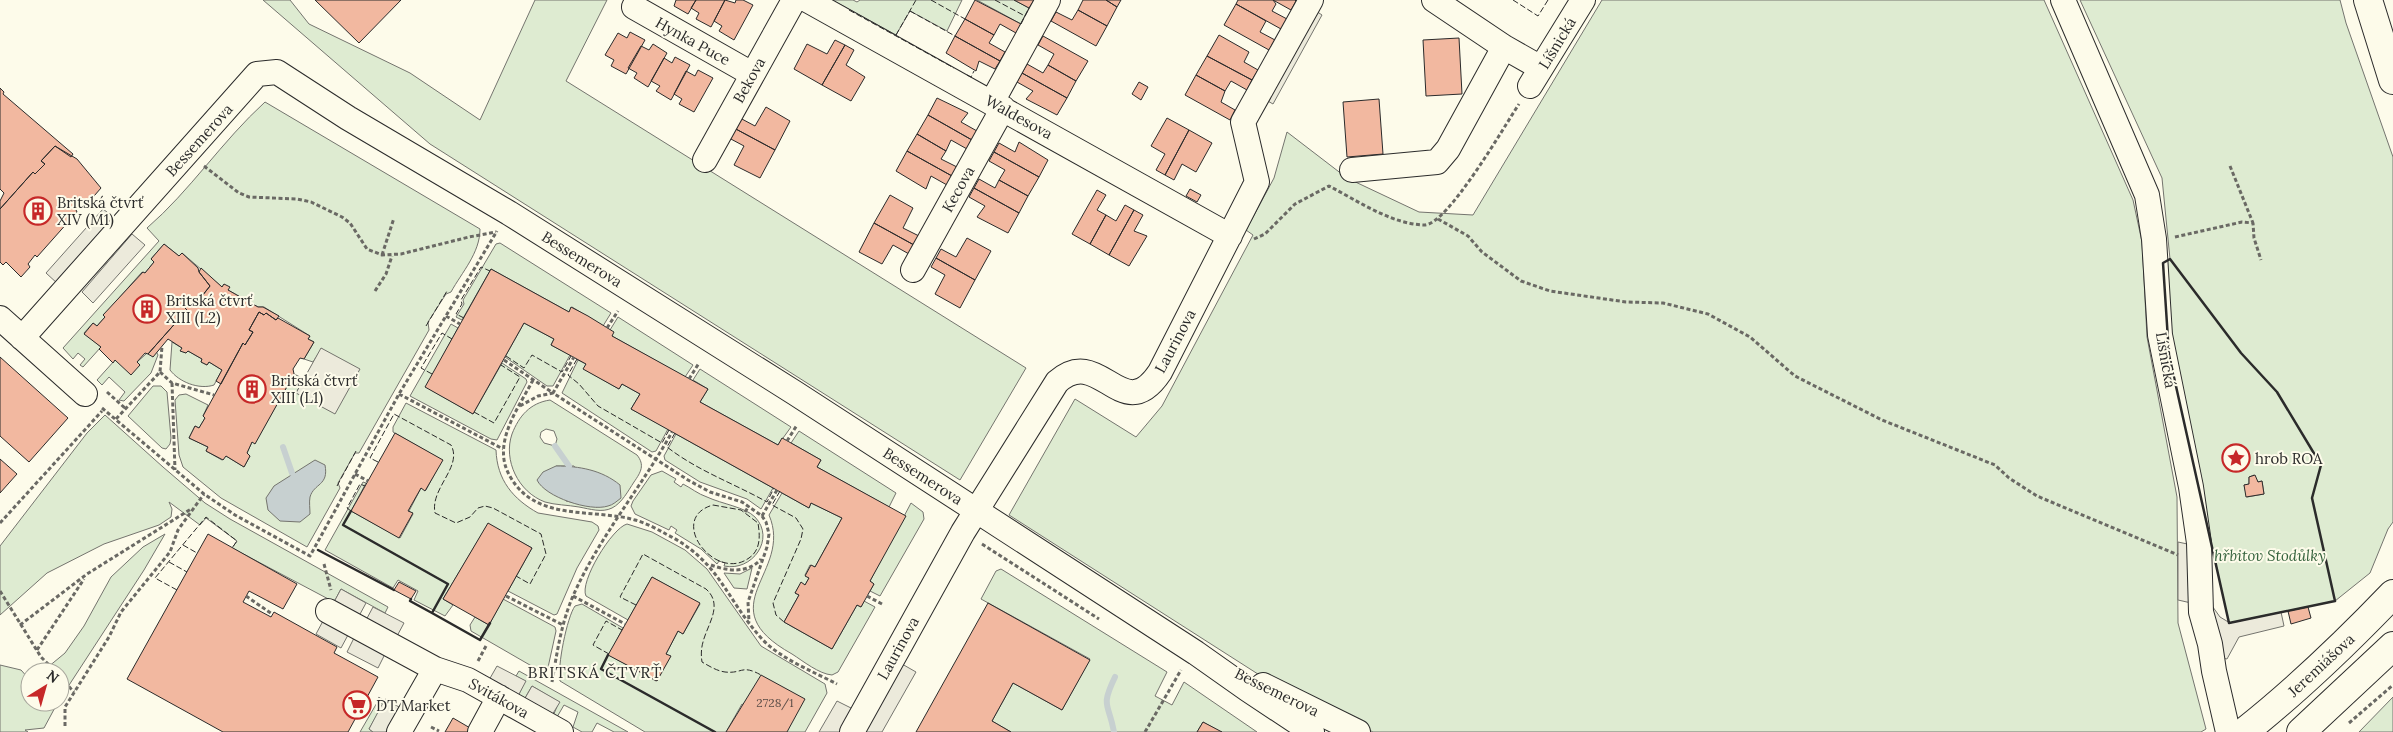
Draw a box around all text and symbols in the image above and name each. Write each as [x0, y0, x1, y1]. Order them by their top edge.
street label: Hynka Puce [652, 13, 734, 69]
street label: Líšnická [1534, 13, 1580, 72]
street label: Bekova [729, 54, 769, 106]
street label: Waldesova [982, 91, 1056, 143]
street label: Bessemerova [161, 100, 237, 180]
street label: Kecova [938, 162, 979, 215]
place label: Britská čtvrť XIV (M1) [57, 193, 144, 230]
building icon: Britská čtvrť XIV (M1) [23, 196, 53, 226]
street label: Bessemerova [538, 227, 626, 291]
place label: Britská čtvrť XIII (L2) [166, 291, 253, 328]
building icon: Britská čtvrť XIII (L2) [132, 294, 162, 324]
street label: Laurinova [1150, 306, 1200, 376]
street label: Líšnická [2152, 330, 2180, 390]
place label: Britská čtvrť XIII (L1) [271, 371, 358, 408]
building icon: Britská čtvrť XIII (L1) [237, 374, 267, 404]
street label: Bessemerova [880, 443, 967, 509]
place icon: hrob ROA [2221, 443, 2251, 473]
place label: hrob ROA [2255, 449, 2323, 468]
park label: hřbitov Stodůlky [2214, 546, 2326, 565]
street label: Laurinova [873, 613, 923, 683]
street label: Jeremiášova [2283, 629, 2358, 701]
north arrow [20, 662, 70, 712]
district label: BRITSKÁ ČTVRŤ [527, 662, 663, 682]
street label: Bessemerova [1232, 663, 1322, 721]
text: N [43, 666, 63, 687]
street label: Svitákova [466, 674, 533, 722]
supermarket icon: DT Market [342, 690, 372, 720]
house number: 2728/1 [756, 695, 794, 711]
place label: DT Market [376, 696, 451, 715]

